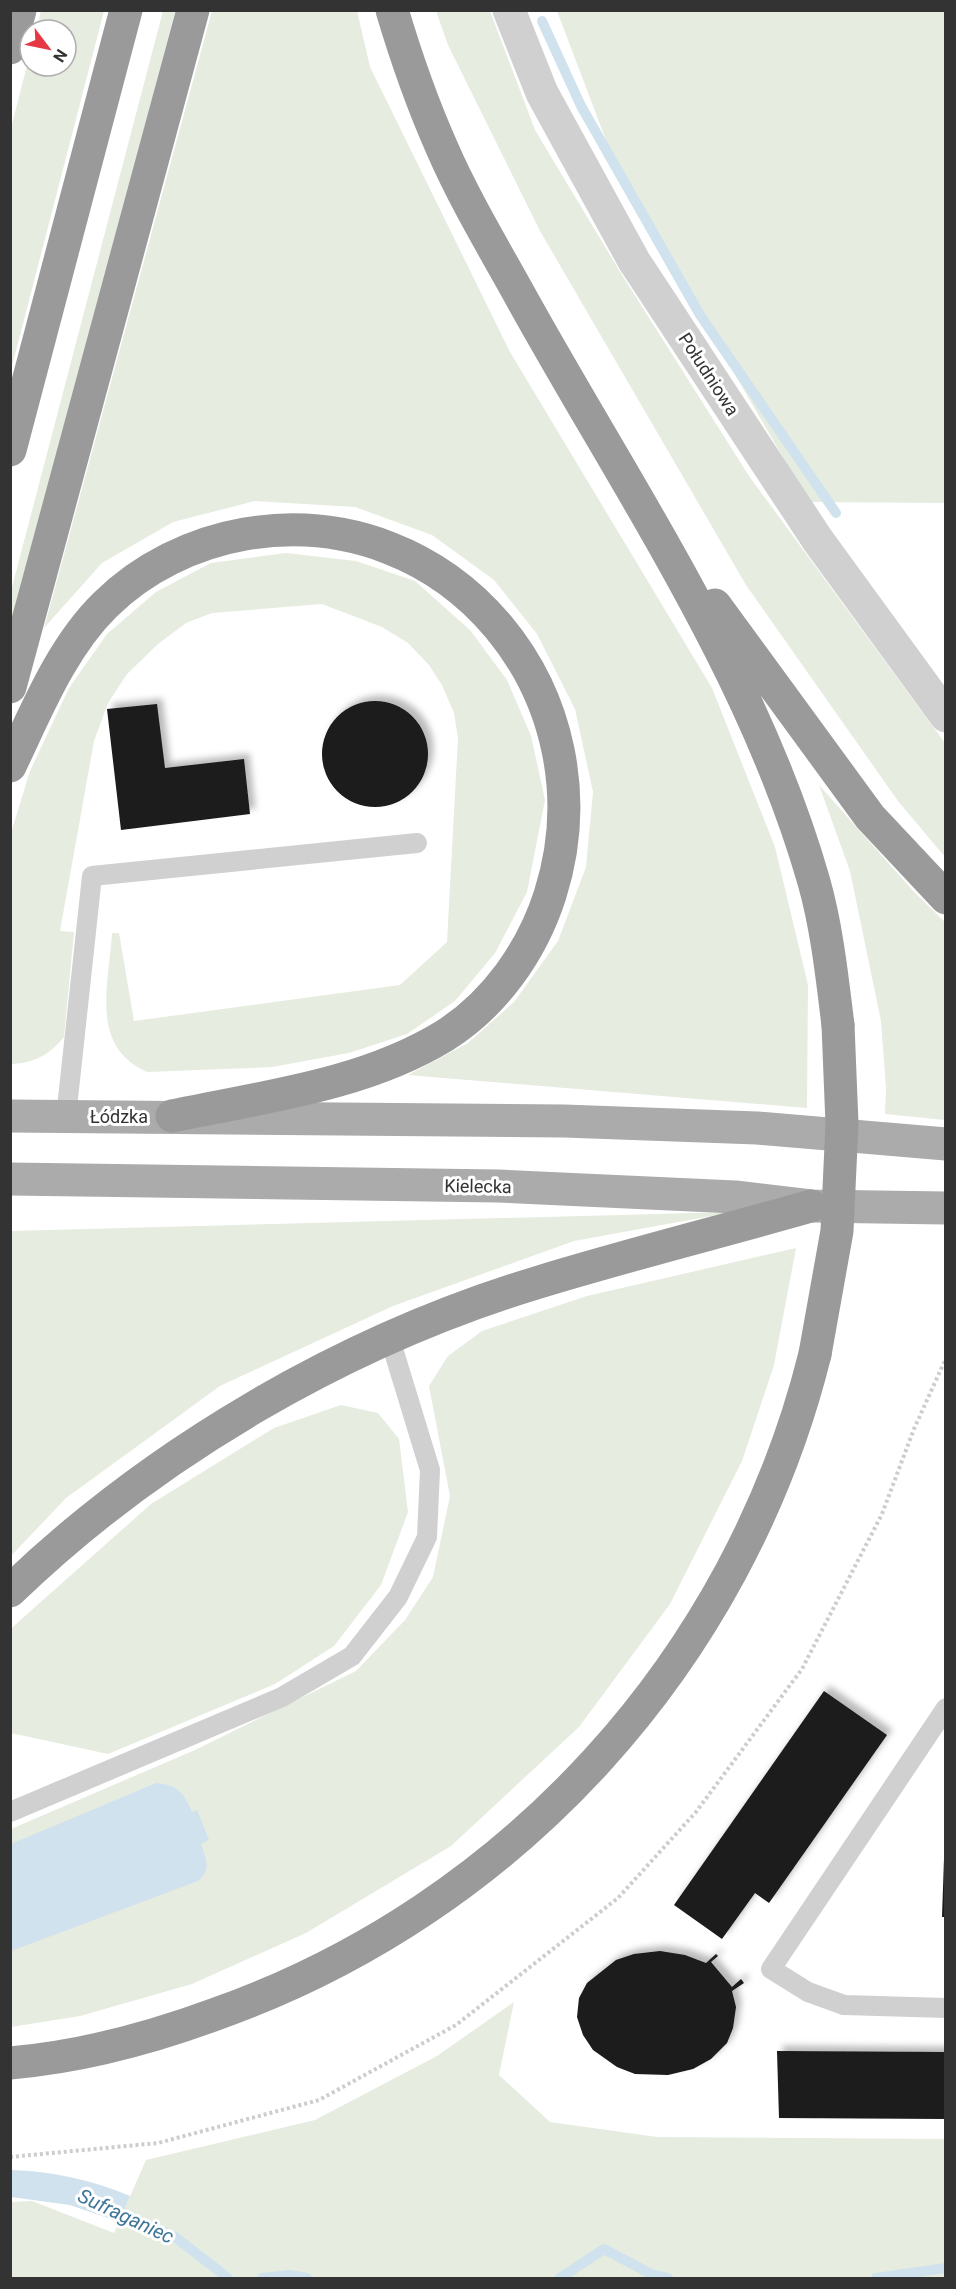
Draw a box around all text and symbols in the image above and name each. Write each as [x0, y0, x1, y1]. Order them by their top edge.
north arrow [18, 18, 78, 78]
text: N [49, 46, 71, 66]
street label: Południowa [674, 329, 744, 419]
street label: Łódzka [90, 1106, 148, 1127]
street label: Kielecka [444, 1175, 512, 1197]
water label: Sufraganiec [74, 2183, 178, 2249]

